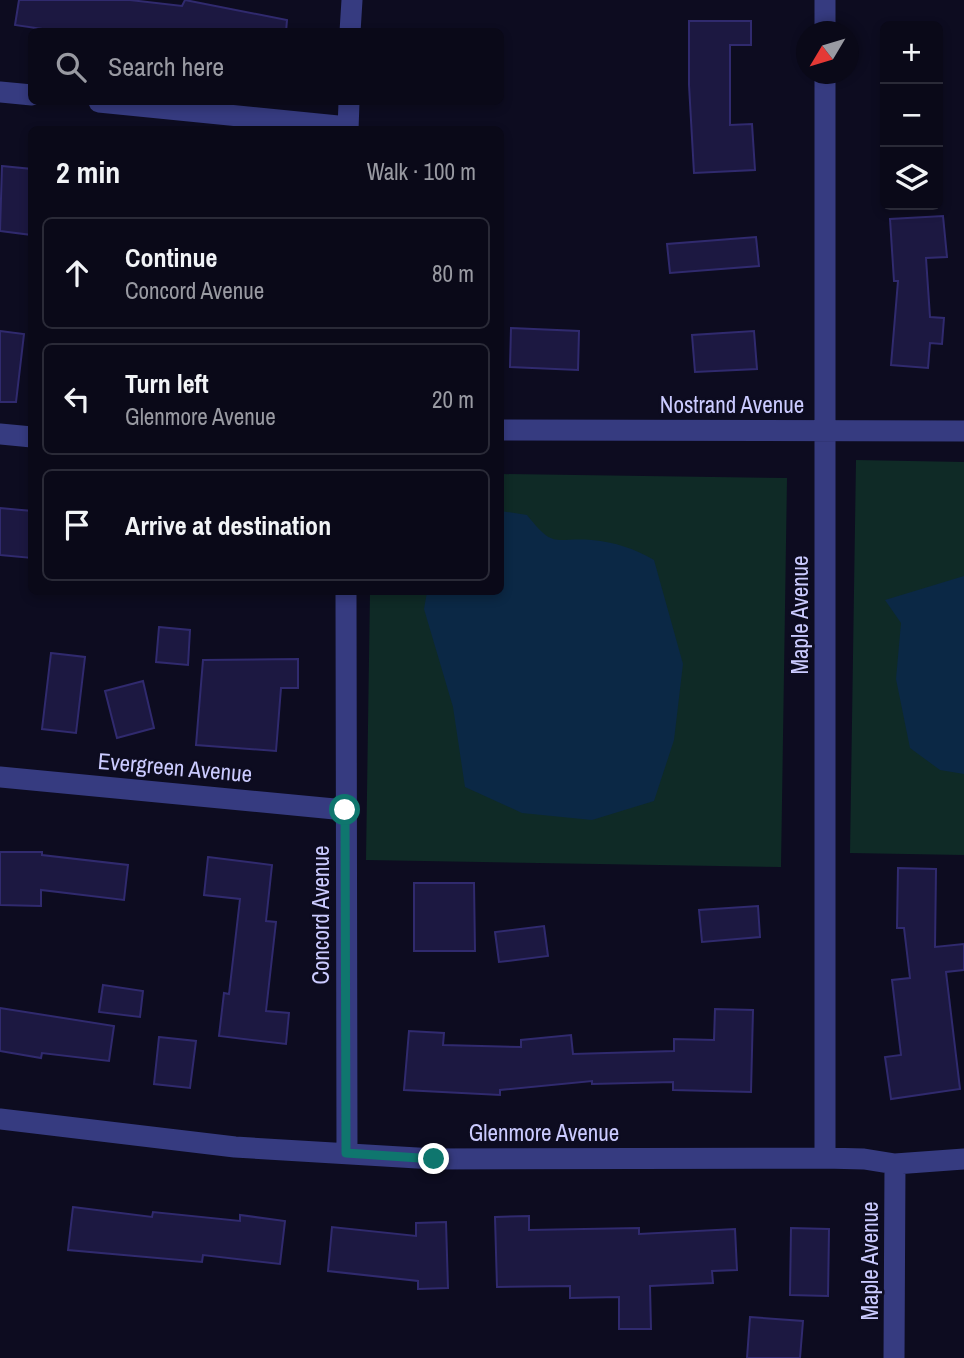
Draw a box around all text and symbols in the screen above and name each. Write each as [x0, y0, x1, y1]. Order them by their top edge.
north arrow [796, 21, 859, 84]
map controls [880, 21, 943, 210]
button: + [880, 21, 943, 84]
search box [28, 28, 504, 105]
icon: search [52, 48, 90, 86]
text: Search here [108, 49, 224, 84]
button: − [880, 84, 943, 147]
button: layers [880, 147, 943, 210]
text: 2 min [56, 152, 120, 192]
text: Walk · 100 m [367, 156, 476, 187]
text: Continue [125, 240, 217, 275]
icon: ahead [58, 254, 96, 292]
text: 80 m [432, 258, 474, 289]
text: Concord Avenue [125, 275, 264, 306]
text: Turn left [125, 366, 209, 401]
icon: left [58, 380, 96, 418]
text: 20 m [432, 384, 474, 415]
street label: Nostrand Avenue [660, 389, 804, 420]
text: Glenmore Avenue [125, 401, 276, 432]
icon: arrive [58, 506, 96, 544]
text: Arrive at destination [125, 508, 331, 543]
street label: Maple Avenue [784, 555, 815, 675]
street label: Evergreen Avenue [97, 745, 253, 789]
route start [329, 794, 360, 825]
street label: Concord Avenue [305, 845, 336, 985]
street label: Glenmore Avenue [469, 1117, 619, 1148]
route end [418, 1143, 449, 1174]
street label: Maple Avenue [854, 1201, 885, 1321]

